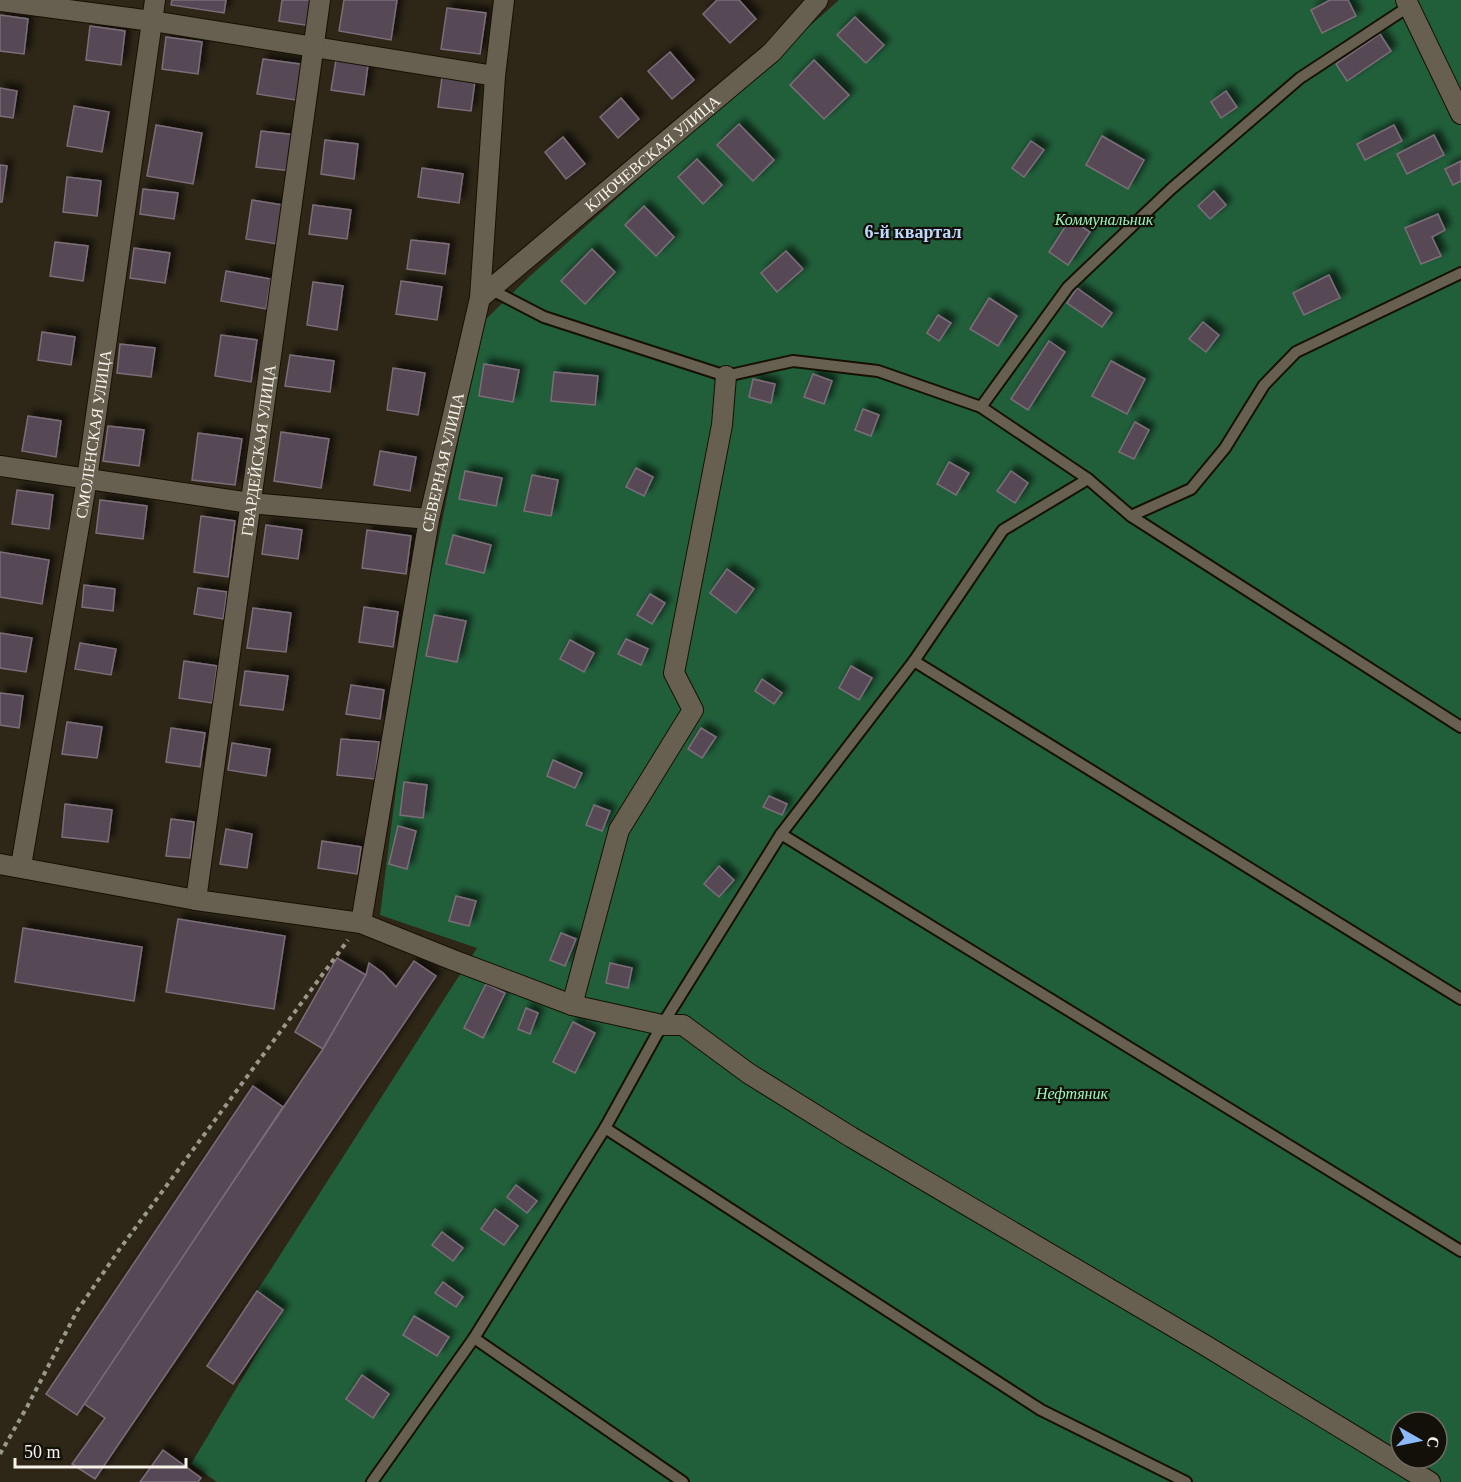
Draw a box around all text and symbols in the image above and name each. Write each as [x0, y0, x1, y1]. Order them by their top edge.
street label: КЛЮЧЕВСКАЯ УЛИЦА [581, 91, 723, 215]
park label: Коммунальник [1054, 211, 1154, 229]
district label: 6-й квартал [864, 222, 962, 242]
street label: СМОЛЕНСКАЯ УЛИЦА [72, 348, 114, 520]
street label: ГВАРДЕЙСКАЯ УЛИЦА [238, 363, 278, 537]
street label: СЕВЕРНАЯ УЛИЦА [418, 390, 467, 533]
park label: Нефтяник [1035, 1085, 1109, 1103]
north arrow [1389, 1410, 1449, 1470]
scale bar [15, 1431, 186, 1469]
text: С [1424, 1435, 1443, 1449]
text: 50 m [24, 1442, 61, 1462]

